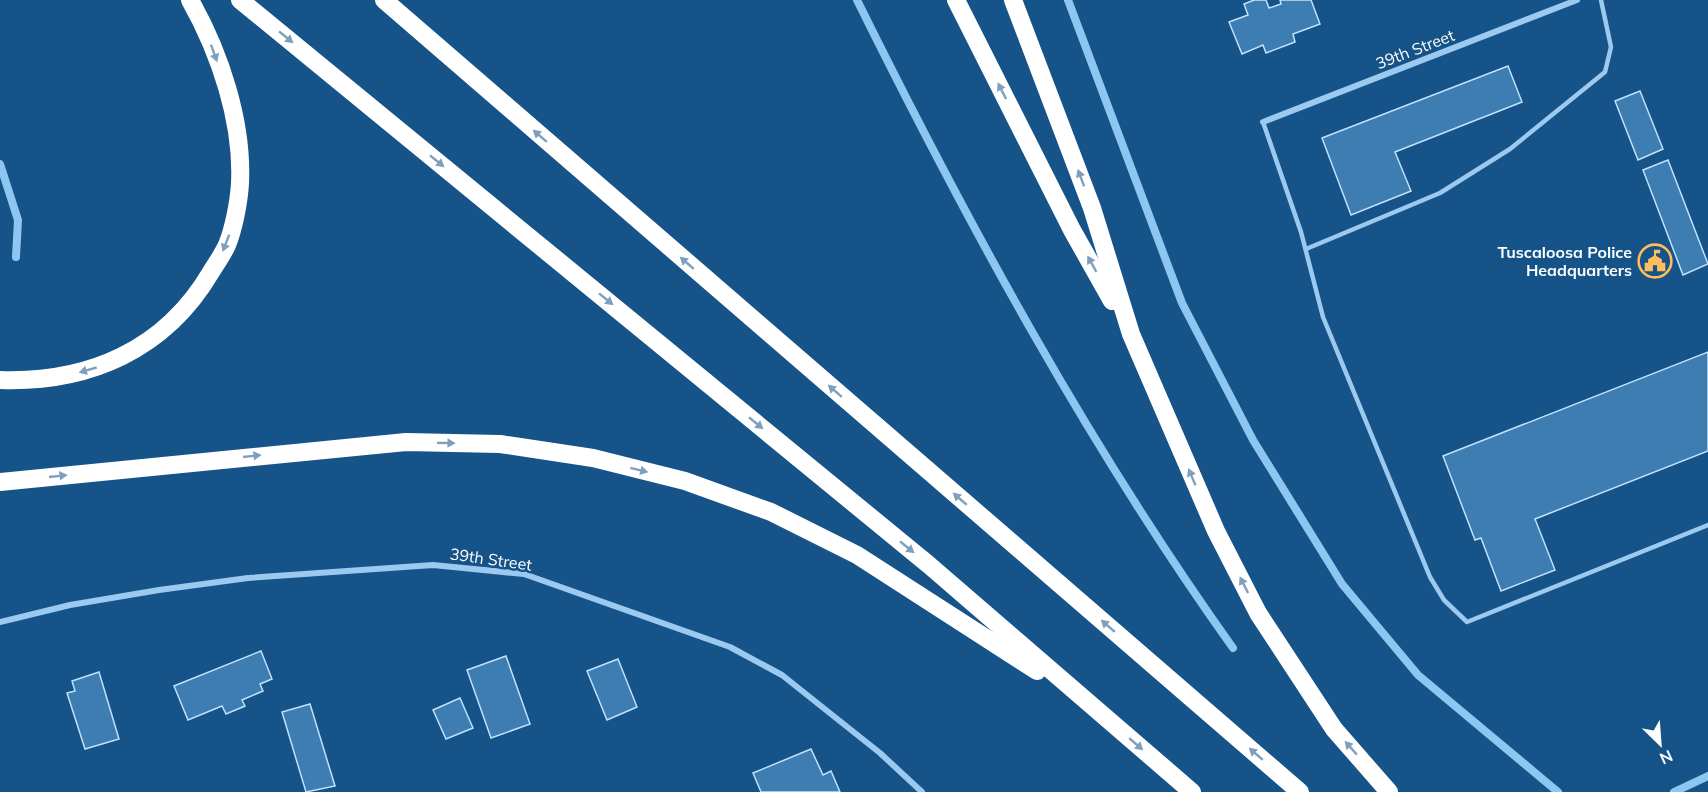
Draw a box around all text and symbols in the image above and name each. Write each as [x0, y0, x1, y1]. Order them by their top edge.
street label: 39th Street [1373, 25, 1458, 73]
one-way arrow [278, 30, 293, 43]
one-way arrow [210, 44, 219, 62]
one-way arrow [997, 83, 1007, 100]
one-way arrow [533, 130, 548, 143]
one-way arrow [429, 154, 445, 167]
one-way arrow [1075, 169, 1085, 187]
one-way arrow [221, 234, 231, 252]
place label: Tuscaloosa Police Headquarters [1498, 242, 1632, 280]
public building icon: Tuscaloosa Police Headquarters [1637, 243, 1673, 279]
one-way arrow [1087, 256, 1097, 273]
one-way arrow [679, 257, 695, 270]
one-way arrow [598, 292, 613, 305]
one-way arrow [79, 366, 97, 375]
one-way arrow [828, 385, 843, 398]
one-way arrow [749, 416, 764, 429]
one-way arrow [437, 438, 456, 447]
one-way arrow [243, 451, 262, 461]
one-way arrow [630, 465, 648, 475]
one-way arrow [1187, 468, 1197, 486]
one-way arrow [49, 471, 68, 480]
one-way arrow [953, 493, 968, 506]
one-way arrow [899, 540, 914, 553]
street label: 39th Street [449, 543, 534, 575]
one-way arrow [1239, 577, 1248, 594]
one-way arrow [1101, 620, 1116, 633]
north arrow [1630, 714, 1690, 774]
one-way arrow [1128, 737, 1143, 750]
one-way arrow [1345, 741, 1358, 756]
text: N [1657, 746, 1676, 769]
one-way arrow [1248, 747, 1263, 761]

